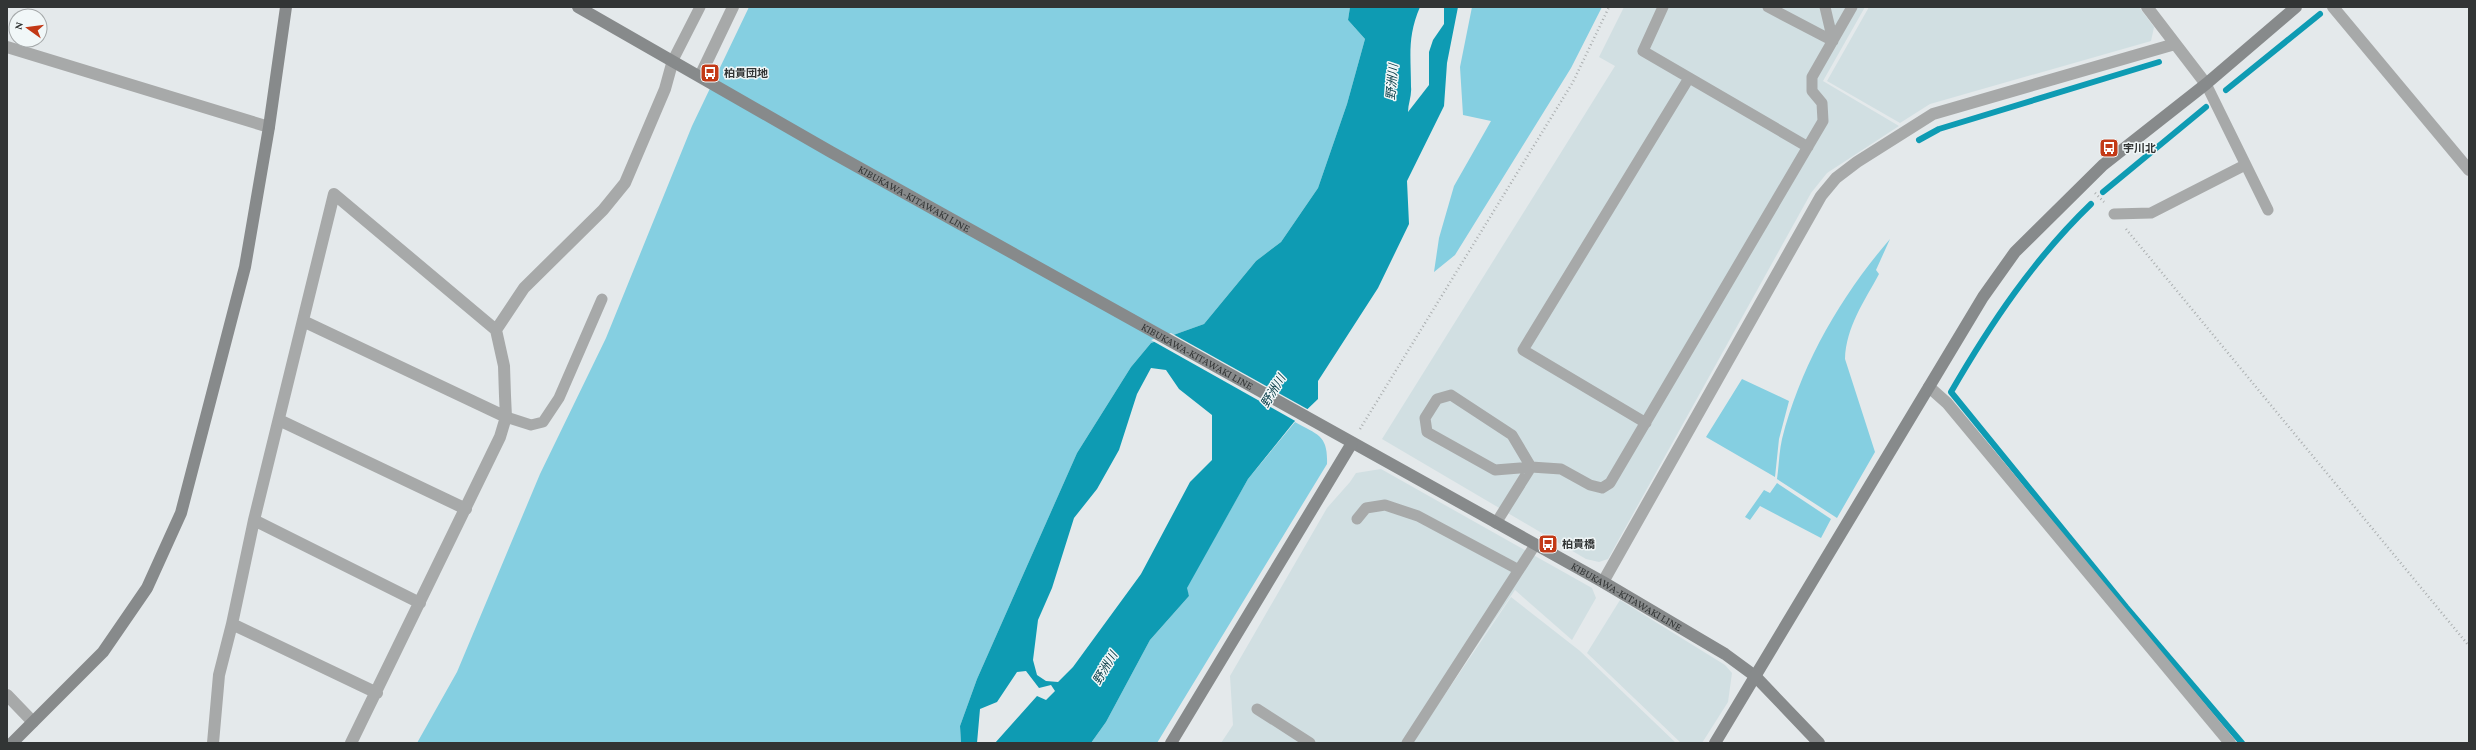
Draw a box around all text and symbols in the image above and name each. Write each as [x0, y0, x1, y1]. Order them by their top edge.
north arrow [8, 8, 48, 48]
text: N [12, 20, 25, 31]
water label: 野洲川 [1383, 61, 1401, 101]
bus stop icon: 柏貴団地 [699, 62, 721, 84]
place label: 柏貴団地 [724, 67, 768, 79]
bus stop icon: 宇川北 [2098, 137, 2120, 159]
place label: 宇川北 [2123, 142, 2156, 154]
street label: KIBUKAWA-KITAWAKI LINE [856, 163, 972, 234]
street label: KIBUKAWA-KITAWAKI LINE [1139, 320, 1255, 392]
water label: 野洲川 [1258, 370, 1289, 410]
bus stop icon: 柏貴橋 [1537, 533, 1559, 555]
place label: 柏貴橋 [1562, 538, 1595, 550]
street label: KIBUKAWA-KITAWAKI LINE [1569, 560, 1684, 633]
water label: 野洲川 [1090, 647, 1121, 687]

